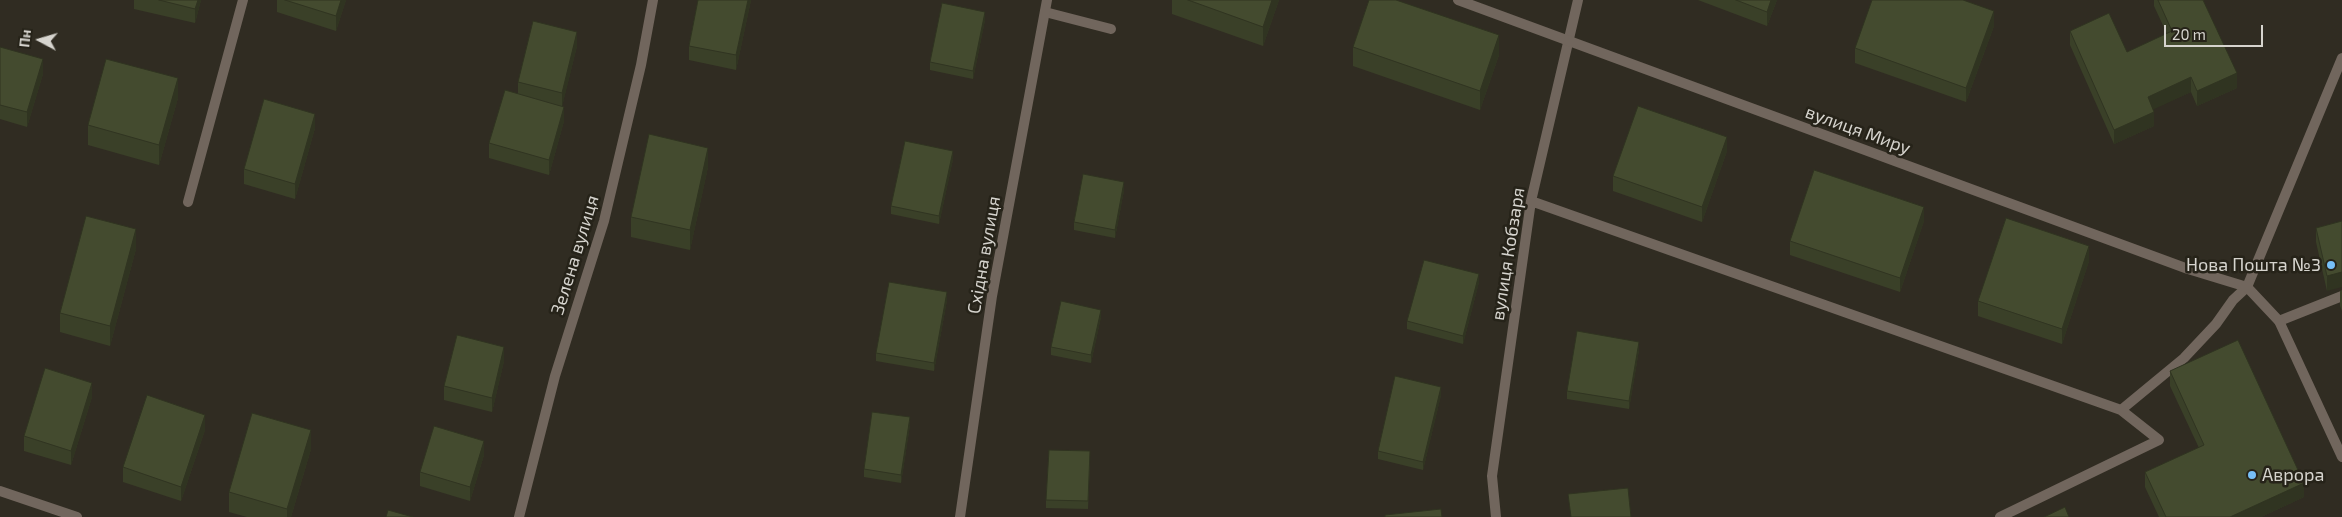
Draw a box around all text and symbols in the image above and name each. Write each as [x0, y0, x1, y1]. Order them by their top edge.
north arrow [15, 15, 65, 65]
scale bar [2167, 15, 2266, 47]
text: 20 m [2172, 25, 2206, 43]
text: Пн [15, 28, 34, 48]
street label: вулиця Миру [1802, 101, 1914, 159]
street label: вулиця Кобзаря [1487, 186, 1529, 322]
street label: Зелена вулиця [547, 193, 603, 317]
street label: Східна вулиця [963, 194, 1005, 316]
place label: Нова Пошта №3 [2186, 254, 2321, 276]
marker: Нова Пошта №3 [2325, 259, 2337, 271]
place label: Аврора [2262, 464, 2324, 486]
marker: Аврора [2246, 469, 2258, 481]

